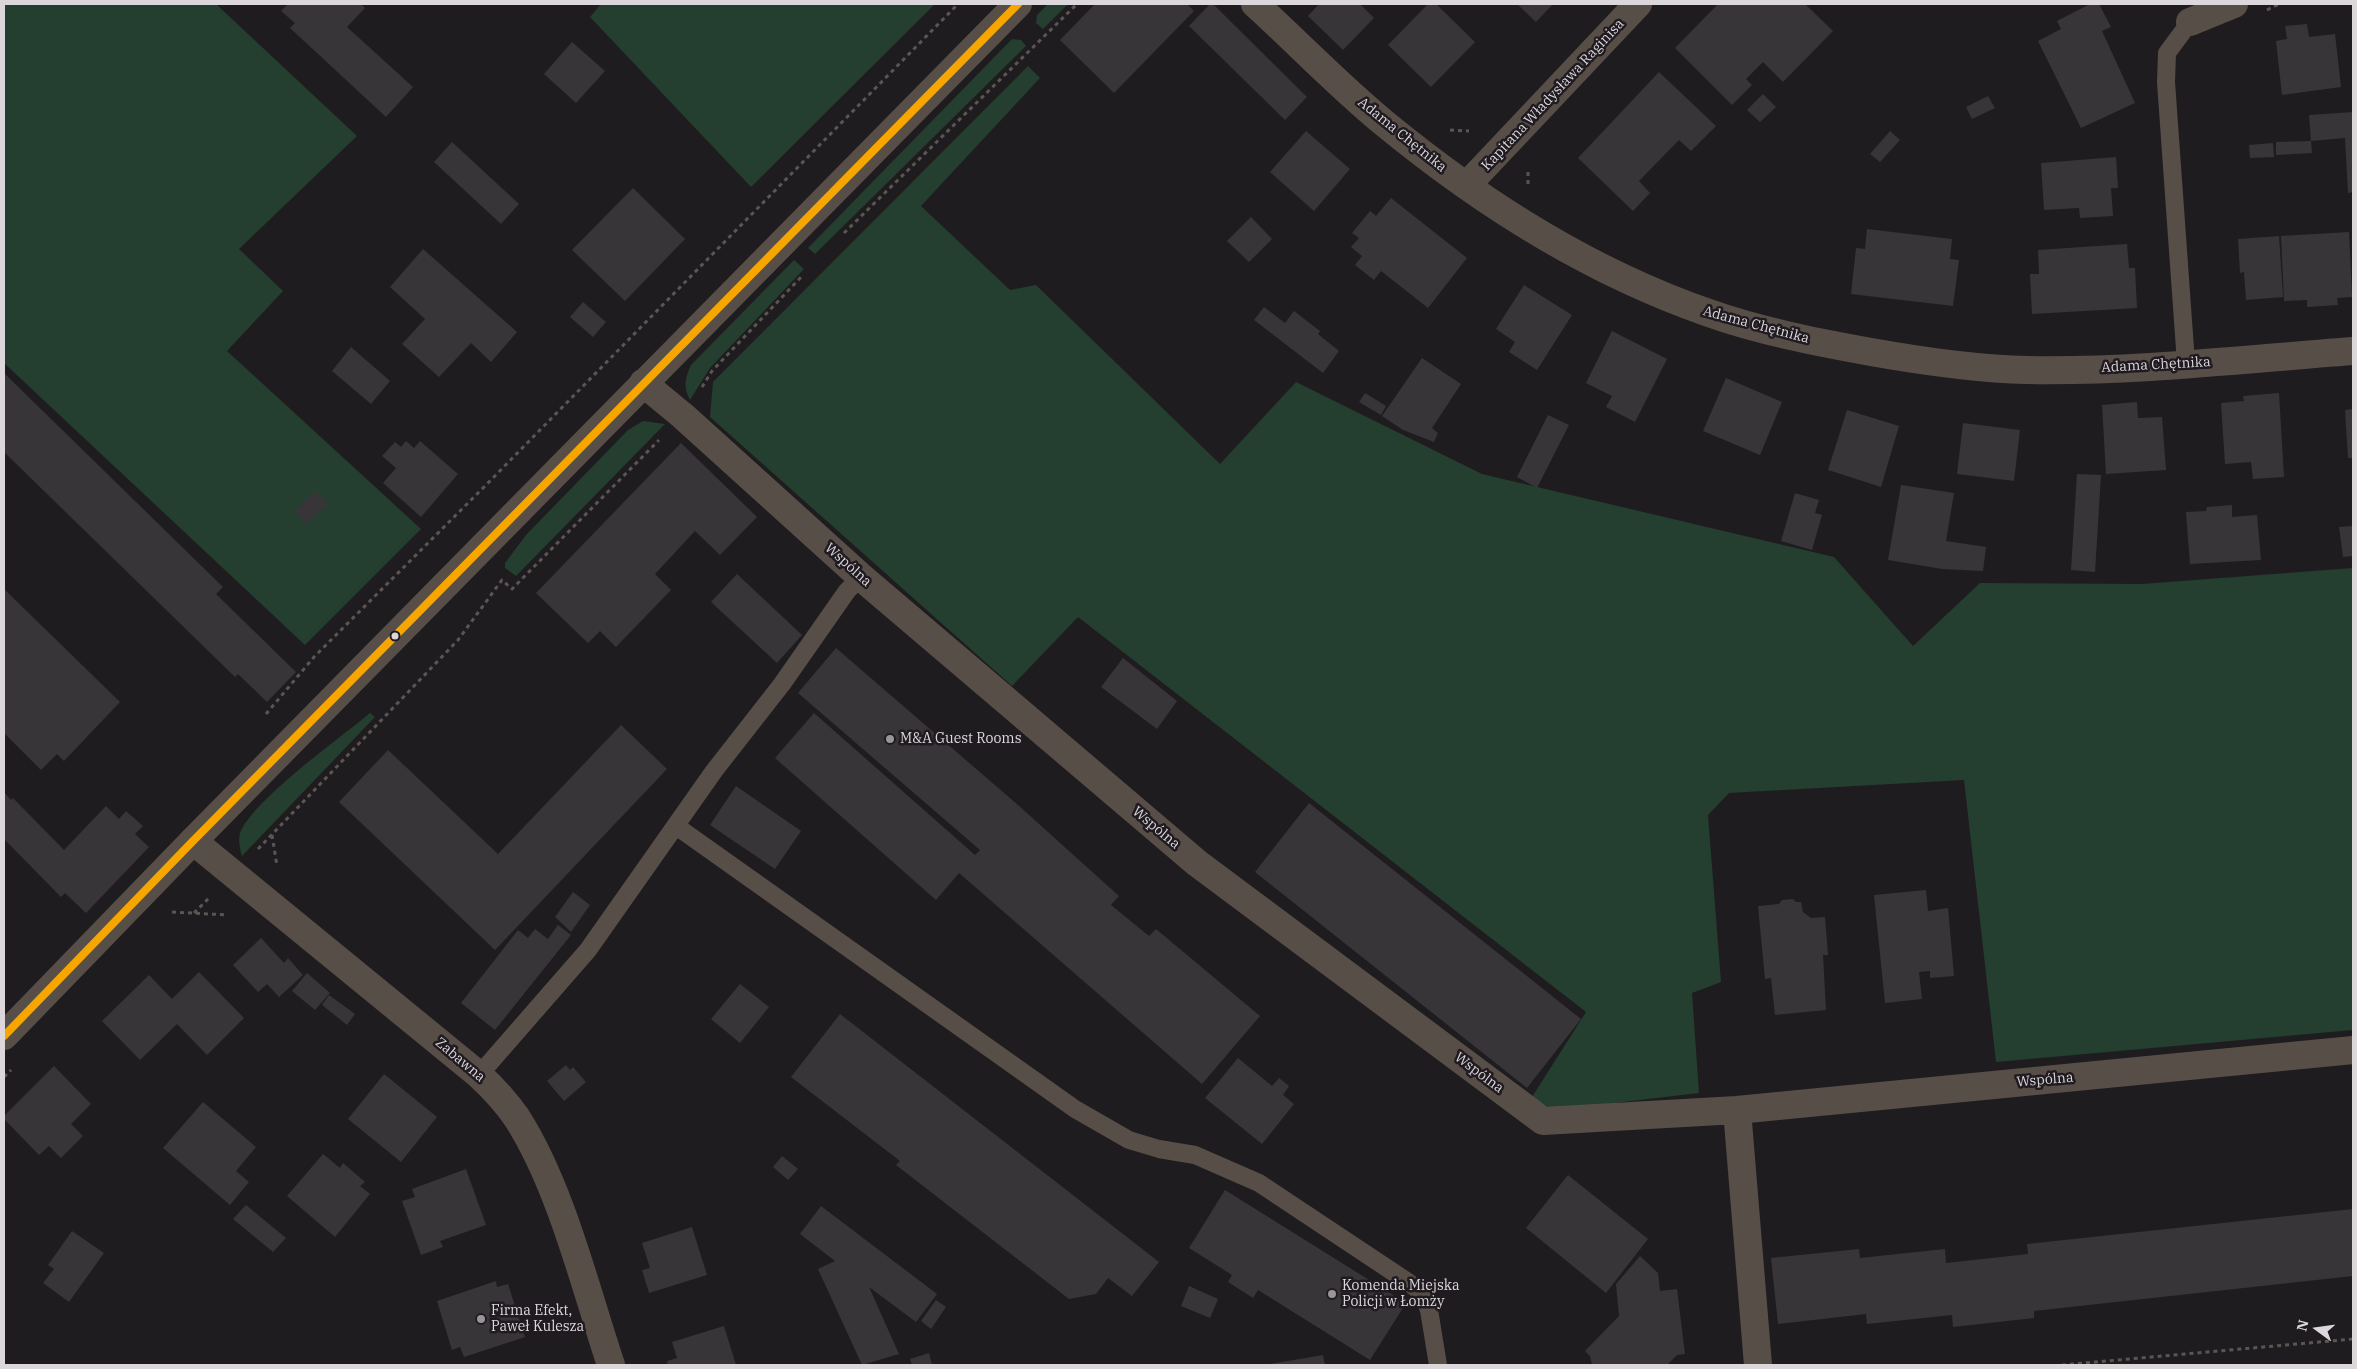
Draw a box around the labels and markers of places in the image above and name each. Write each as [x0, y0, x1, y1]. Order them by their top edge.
unlabelled marker [390, 631, 400, 641]
place label: M&A Guest Rooms [900, 731, 1021, 747]
marker: M&A Guest Rooms [884, 733, 896, 745]
place label: Komenda Miejska Policji w Łomży [1342, 1278, 1460, 1310]
marker: Komenda Miejska Policji w Łomży [1326, 1288, 1338, 1300]
place label: Firma Efekt, Paweł Kulesza [491, 1303, 584, 1335]
marker: Firma Efekt, Paweł Kulesza [475, 1313, 487, 1325]

